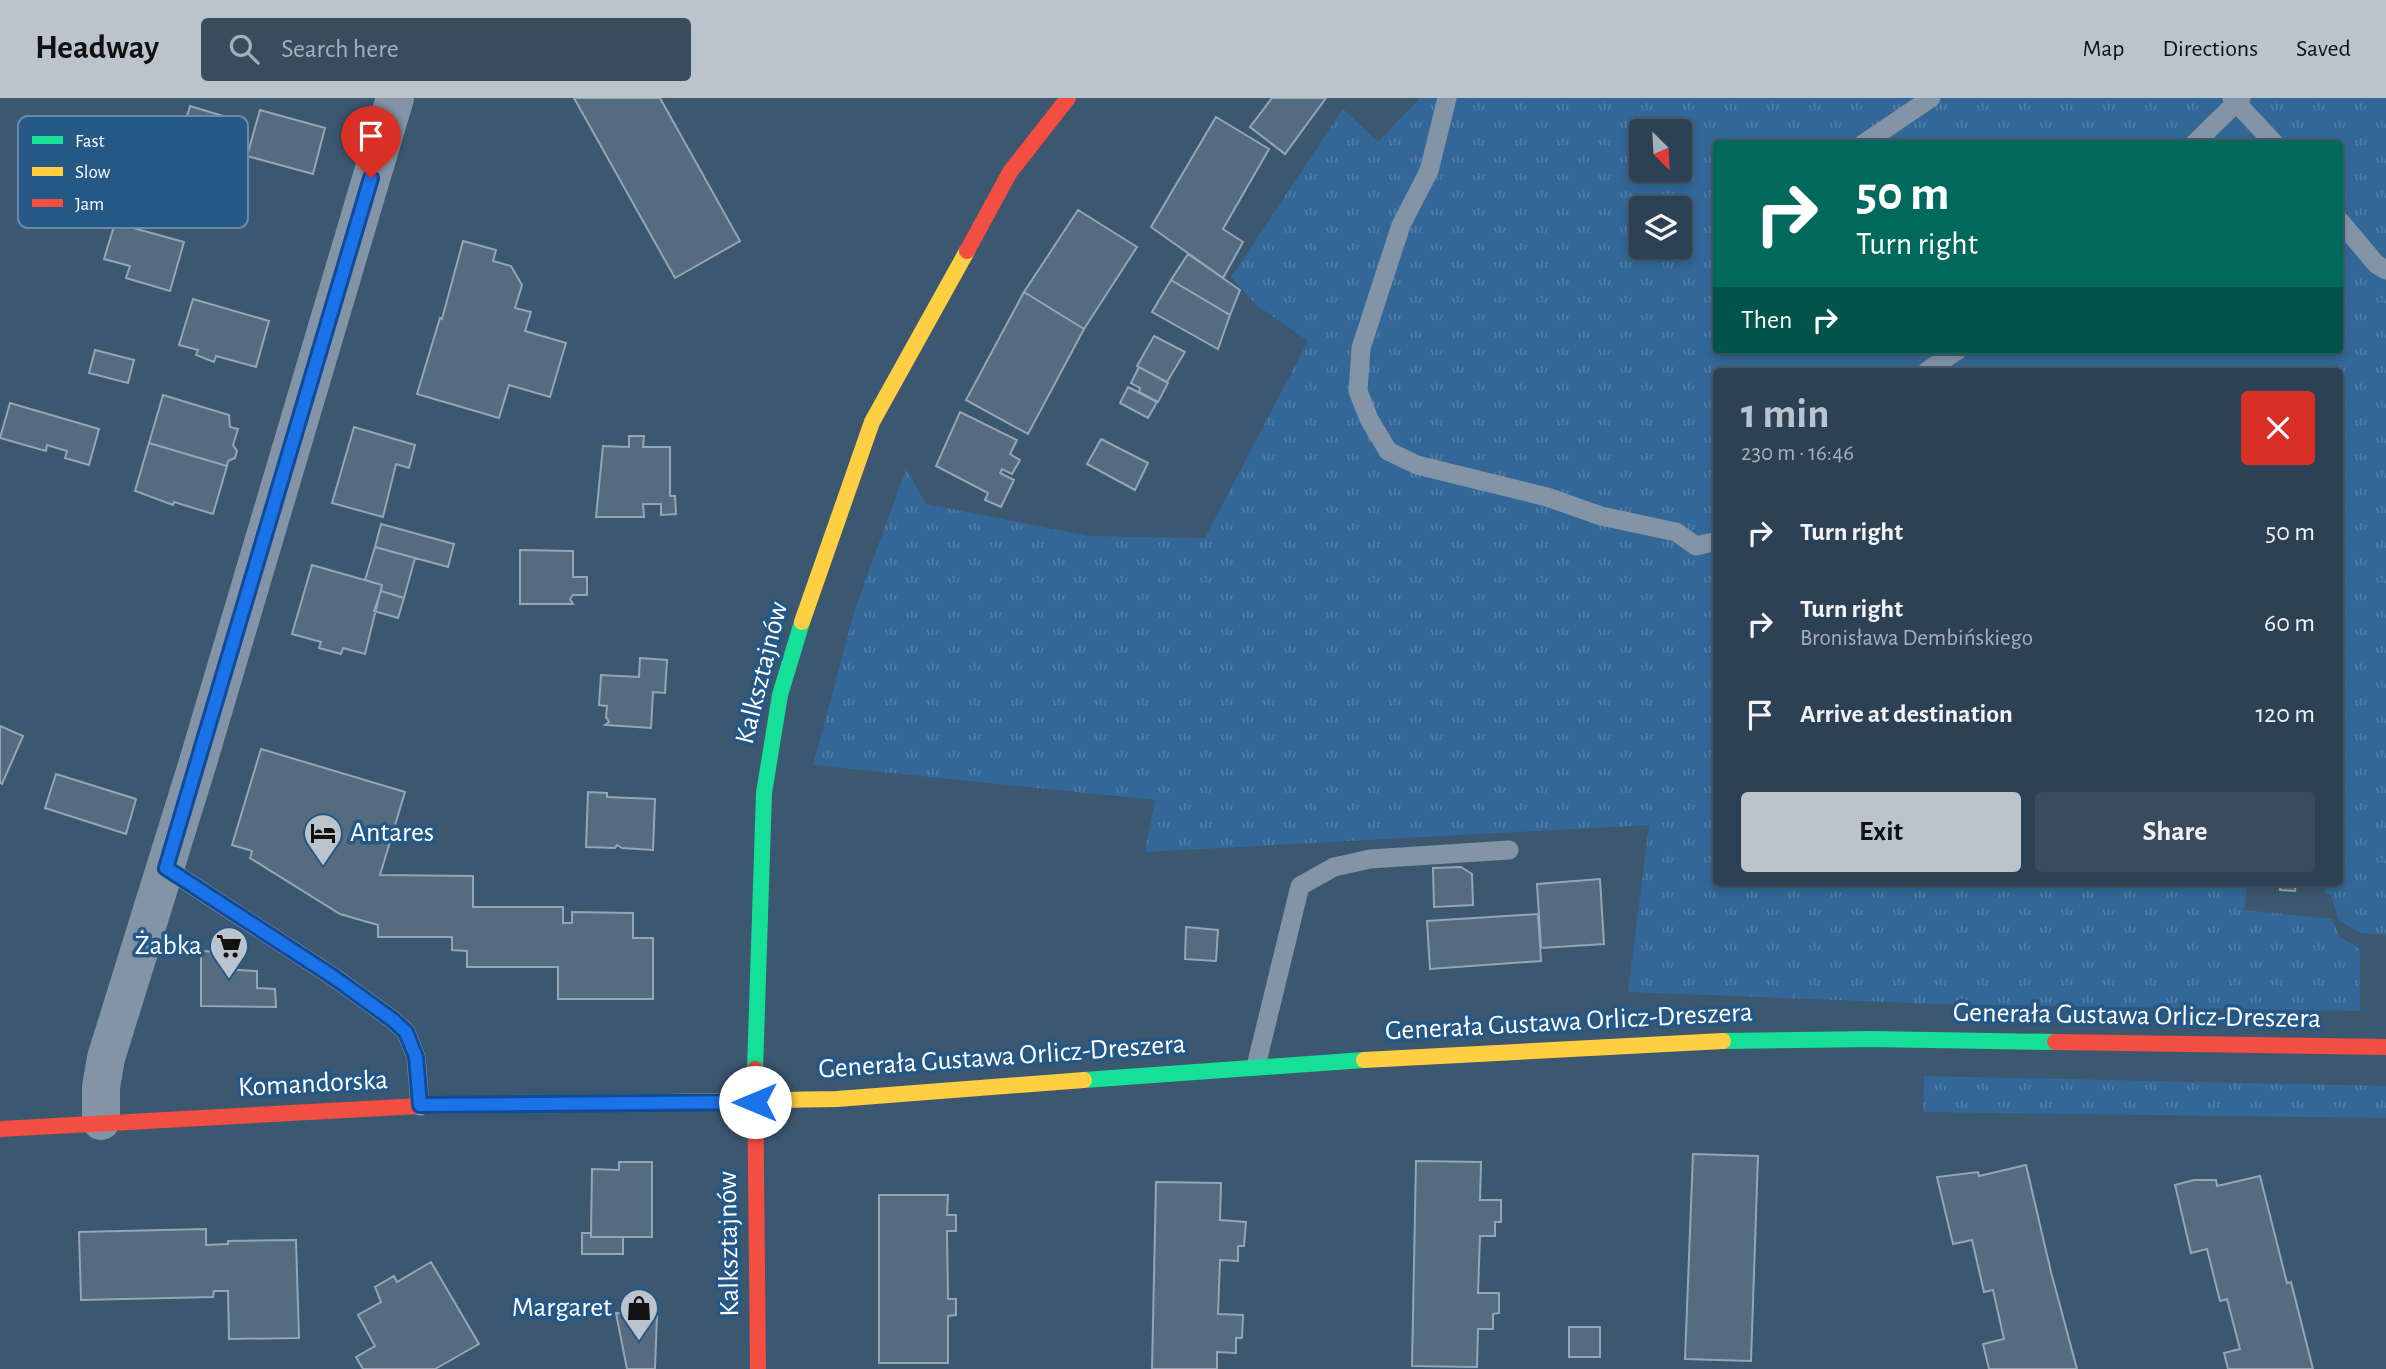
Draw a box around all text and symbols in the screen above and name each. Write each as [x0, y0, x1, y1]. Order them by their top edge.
search box [201, 18, 691, 81]
icon: search [225, 30, 263, 68]
text: Headway [35, 32, 159, 65]
text: Search here [281, 36, 399, 62]
text: Map [2082, 37, 2124, 61]
text: Directions [2162, 37, 2258, 61]
text: Saved [2296, 37, 2351, 61]
pin [341, 106, 401, 178]
legend [18, 116, 248, 228]
icon: arrive [352, 117, 390, 155]
north arrow [1629, 119, 1692, 182]
map controls [1629, 119, 1692, 259]
text: Fast [75, 132, 105, 151]
text: Slow [75, 163, 111, 182]
icon: right [1741, 168, 1832, 259]
text: 50 m [1856, 170, 1950, 219]
text: Jam [75, 195, 104, 214]
button: layers [1629, 196, 1692, 259]
text: Turn right [1856, 228, 1978, 260]
icon: right [1806, 301, 1844, 339]
text: Then [1741, 307, 1792, 333]
button: close [2241, 391, 2315, 465]
text: 1 min [1741, 393, 1830, 435]
text: 230 m · 16:46 [1741, 442, 1854, 465]
icon: right [1741, 514, 1779, 552]
text: Turn right [1800, 519, 1903, 545]
text: 50 m [2265, 519, 2315, 545]
text: Turn right [1800, 596, 1903, 622]
street label: Kalksztajnów [731, 599, 793, 747]
icon: right [1741, 605, 1779, 643]
text: 60 m [2264, 610, 2315, 636]
text: Bronisława Dembińskiego [1800, 627, 2033, 650]
icon: arrive [1741, 696, 1779, 734]
text: Arrive at destination [1800, 701, 2013, 727]
text: 120 m [2255, 701, 2315, 727]
button: Exit [1741, 792, 2021, 872]
button: Share [2035, 792, 2315, 872]
hotel icon: Antares [302, 812, 344, 867]
place label: Antares [350, 819, 434, 847]
supermarket icon: Żabka [208, 925, 250, 980]
place label: Żabka [135, 930, 202, 960]
street label: Generała Gustawa Orlicz-Dreszera [1384, 998, 1754, 1046]
street label: Generała Gustawa Orlicz-Dreszera [1953, 999, 2321, 1033]
street label: Generała Gustawa Orlicz-Dreszera [817, 1030, 1187, 1084]
position arrow [718, 1065, 792, 1139]
street label: Komandorska [237, 1066, 389, 1102]
street label: Kalksztajnów [714, 1171, 744, 1317]
shop icon: Margaret [618, 1287, 660, 1342]
place label: Margaret [512, 1294, 612, 1322]

